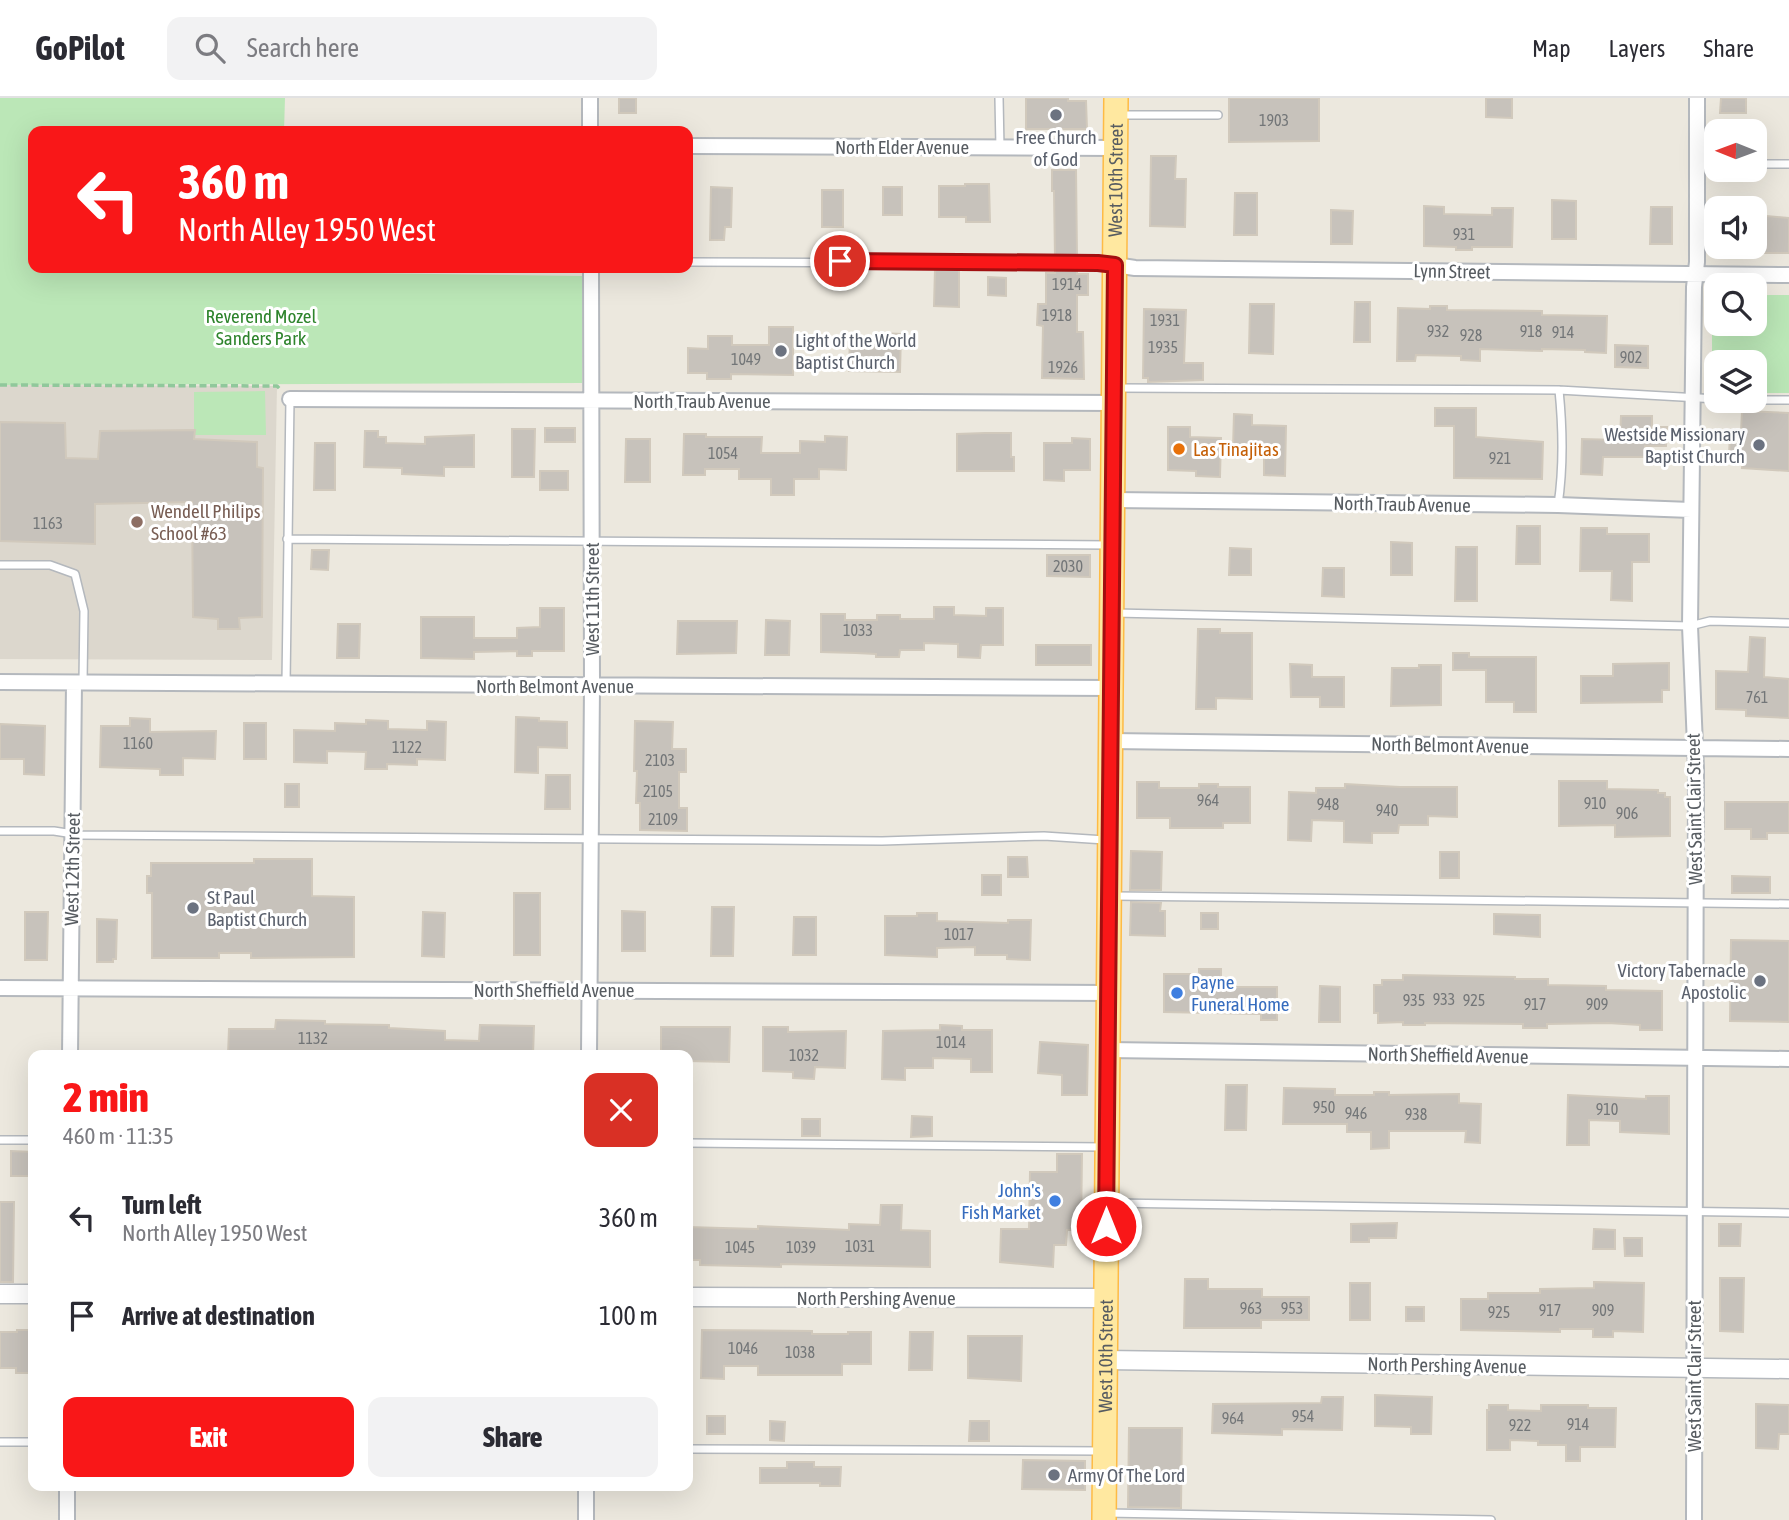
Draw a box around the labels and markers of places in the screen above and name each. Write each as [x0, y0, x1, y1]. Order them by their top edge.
marker: Free Church of God [1048, 107, 1064, 123]
place label: Free Church of God [1015, 126, 1097, 170]
pin [810, 231, 870, 291]
place label: Light of the World Baptist Church [795, 329, 916, 373]
marker: Light of the World Baptist Church [773, 343, 789, 359]
place label: Westside Missionary Baptist Church [1604, 423, 1745, 467]
marker: Westside Missionary Baptist Church [1751, 437, 1767, 453]
place label: Las Tinajitas [1193, 438, 1279, 460]
marker: Las Tinajitas [1171, 441, 1187, 457]
place label: Wendell Philips School #63 [151, 500, 261, 544]
marker: Wendell Philips School #63 [129, 514, 145, 530]
place label: St Paul Baptist Church [207, 886, 307, 930]
marker: St Paul Baptist Church [185, 900, 201, 916]
place label: Victory Tabernacle Apostolic [1617, 959, 1747, 1003]
place label: Payne Funeral Home [1191, 971, 1289, 1015]
marker: Victory Tabernacle Apostolic [1752, 973, 1768, 989]
marker: Payne Funeral Home [1169, 985, 1185, 1001]
place label: John's Fish Market [961, 1179, 1041, 1223]
marker: John's Fish Market [1047, 1193, 1063, 1209]
place label: Army Of The Lord [1068, 1464, 1185, 1486]
marker: Army Of The Lord [1046, 1467, 1062, 1483]

